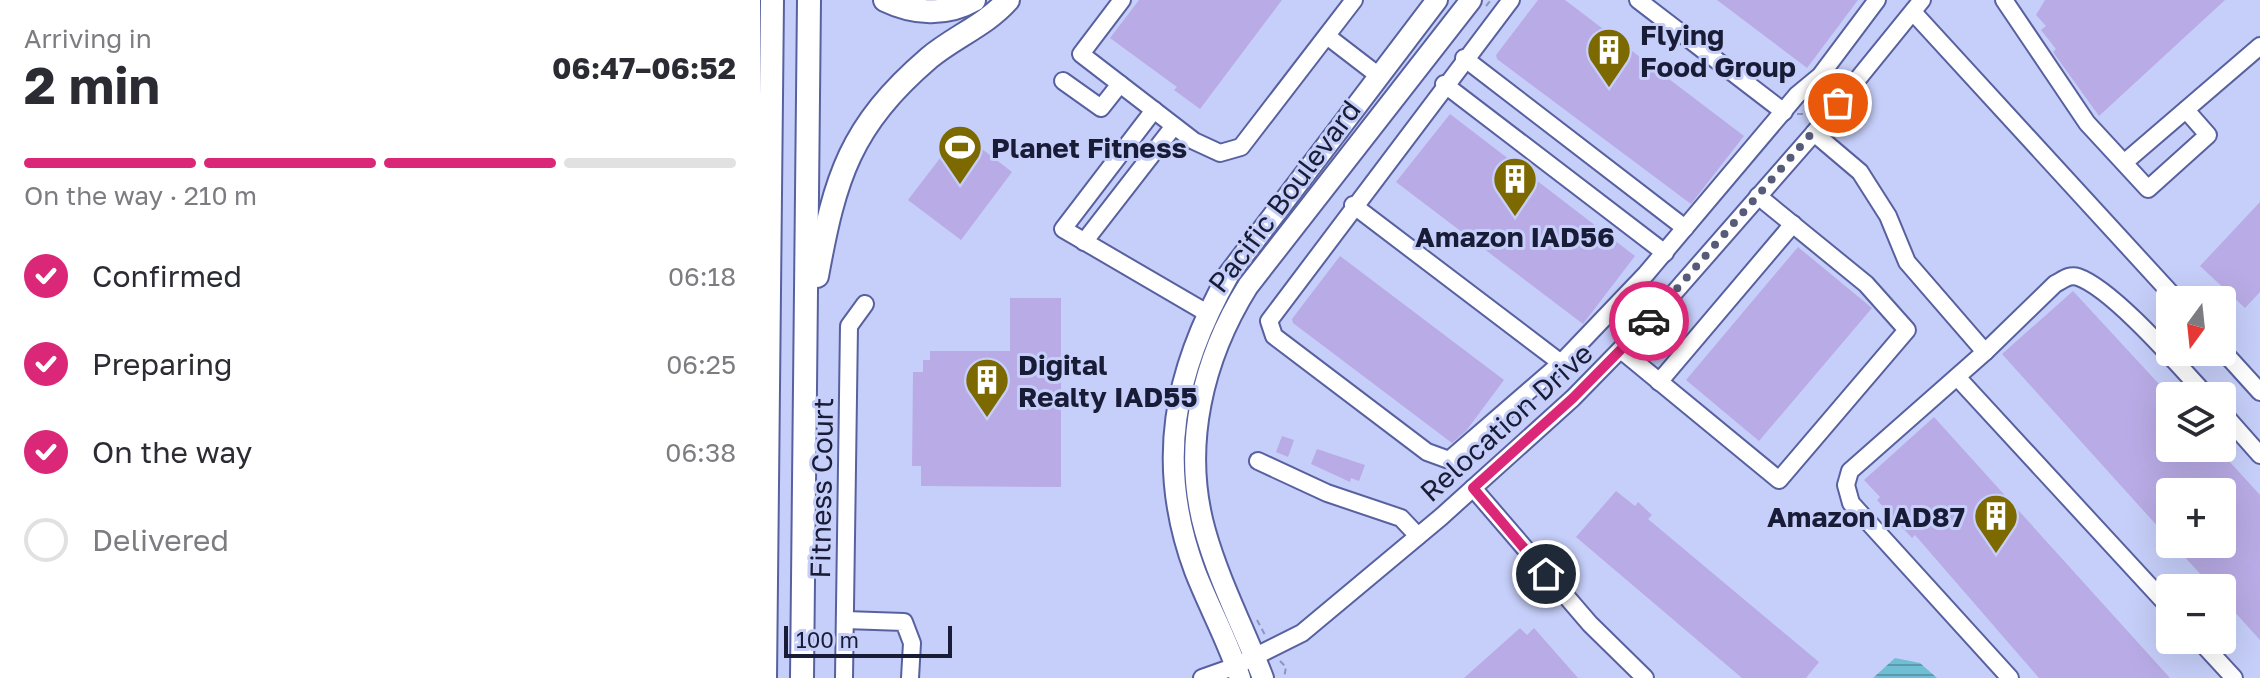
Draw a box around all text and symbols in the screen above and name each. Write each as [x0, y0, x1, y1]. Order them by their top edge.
place label: Flying Food Group [1640, 18, 1796, 83]
text: Arriving in [24, 23, 152, 54]
building icon: Flying Food Group [1585, 26, 1633, 89]
text: 06:47–06:52 [552, 50, 736, 86]
text: 2 min [24, 53, 160, 115]
pin [1804, 69, 1872, 137]
icon: bag [1816, 81, 1860, 125]
street label: Pacific Boulevard [1201, 93, 1367, 299]
sports icon: Planet Fitness [936, 123, 984, 186]
place label: Planet Fitness [991, 131, 1187, 164]
building icon: Amazon IAD56 [1491, 155, 1539, 218]
text: On the way · 210 m [24, 180, 257, 211]
place label: Amazon IAD56 [1415, 220, 1615, 253]
icon: check [24, 254, 68, 298]
text: Confirmed [92, 258, 242, 294]
text: 06:18 [668, 261, 736, 292]
courier [1609, 281, 1689, 361]
north arrow [2156, 286, 2236, 366]
map controls [2156, 286, 2236, 654]
icon: car [1627, 299, 1671, 343]
street label: Relocation Drive [1413, 336, 1599, 508]
icon: check [24, 342, 68, 386]
text: Preparing [92, 346, 233, 382]
place label: Digital Realty IAD55 [1018, 348, 1197, 413]
text: 06:25 [666, 349, 736, 380]
building icon: Digital Realty IAD55 [963, 356, 1011, 419]
button: layers [2156, 382, 2236, 462]
street label: Fitness Court [803, 397, 839, 579]
icon: check [24, 430, 68, 474]
text: On the way [92, 434, 252, 470]
text: 06:38 [665, 437, 736, 468]
button: + [2156, 478, 2236, 558]
building icon: Amazon IAD87 [1972, 492, 2020, 555]
place label: Amazon IAD87 [1767, 500, 1965, 533]
text: Delivered [92, 522, 229, 558]
pin [1512, 540, 1580, 608]
icon: home [1524, 552, 1568, 596]
button: − [2156, 574, 2236, 654]
scale bar [784, 622, 952, 658]
text: 100 m [796, 626, 859, 653]

